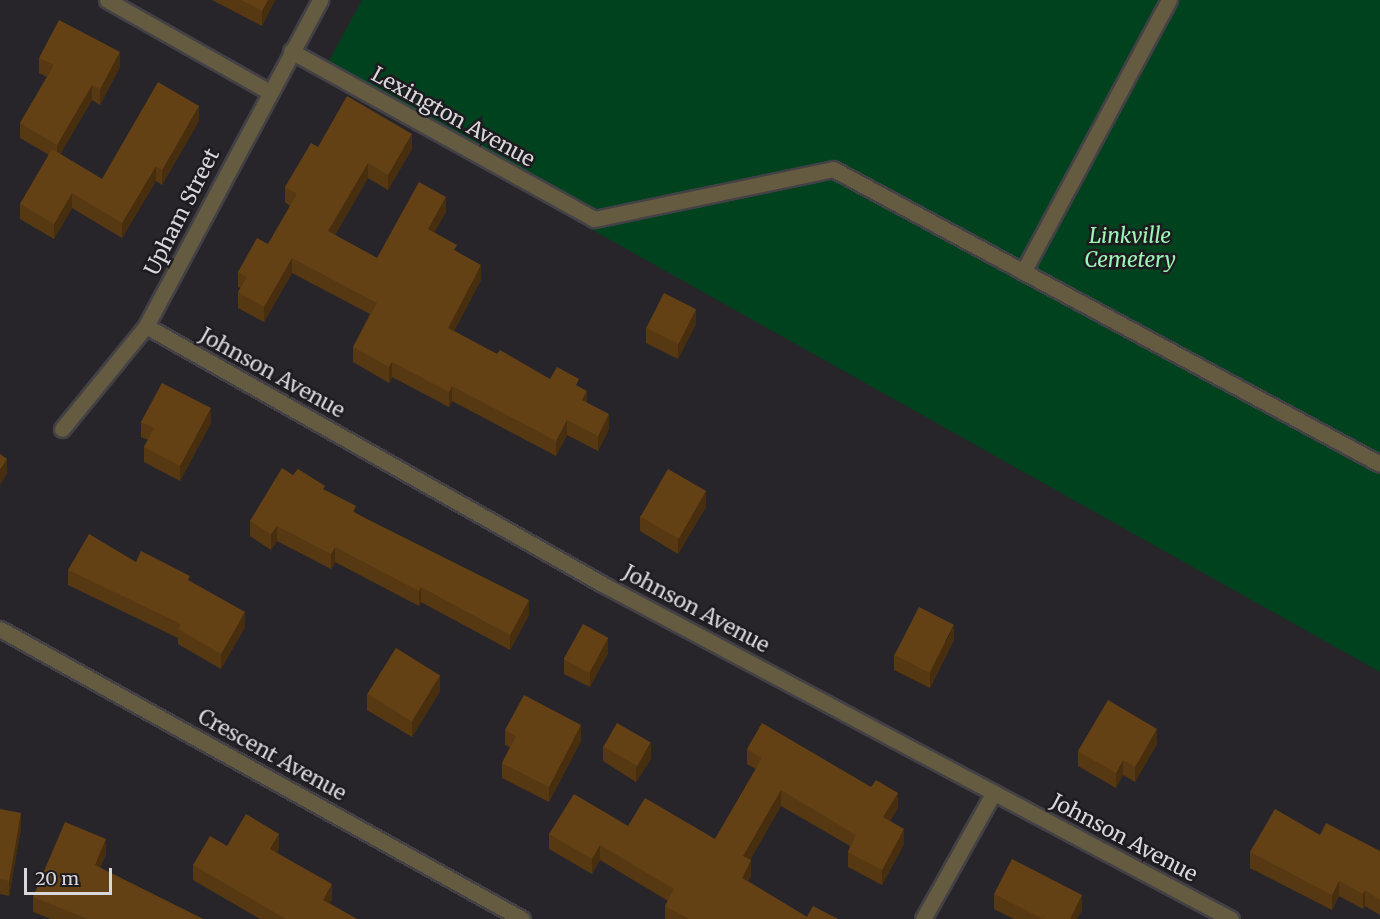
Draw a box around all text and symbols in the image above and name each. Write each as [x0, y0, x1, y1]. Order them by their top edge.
street label: Lexington Avenue [367, 62, 539, 172]
street label: Upham Street [139, 144, 225, 280]
park label: Linkville Cemetery [1084, 223, 1176, 273]
street label: Johnson Avenue [195, 323, 349, 423]
street label: Johnson Avenue [619, 560, 773, 658]
street label: Crescent Avenue [193, 704, 351, 806]
street label: Johnson Avenue [1047, 789, 1201, 887]
scale bar [27, 856, 116, 894]
text: 20 m [35, 867, 79, 890]

